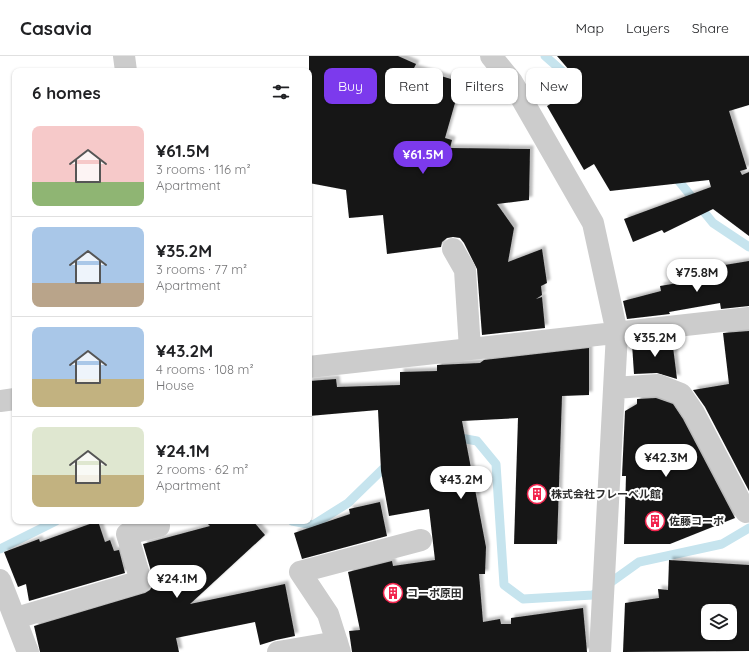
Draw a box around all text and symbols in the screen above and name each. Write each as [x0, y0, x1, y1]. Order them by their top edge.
text: Casavia [20, 16, 92, 40]
text: Map [575, 19, 604, 37]
text: Layers [626, 19, 670, 37]
text: Share [692, 19, 729, 37]
chip: Buy [324, 68, 377, 104]
chip: Rent [385, 68, 443, 104]
chip: Filters [451, 68, 518, 104]
chip: New [526, 68, 582, 104]
icon: filters [270, 81, 292, 103]
text: 6 homes [32, 82, 101, 103]
text: ¥61.5M [156, 140, 210, 161]
pin: ¥61.5M [390, 141, 456, 175]
icon: home [64, 142, 112, 190]
text: ¥61.5M [402, 146, 444, 162]
text: 3 rooms · 116 m² [156, 161, 251, 177]
text: Apartment [156, 177, 221, 193]
text: ¥35.2M [156, 240, 212, 261]
icon: home [64, 243, 112, 291]
pin: ¥75.8M [664, 259, 730, 293]
text: 3 rooms · 77 m² [156, 261, 247, 277]
text: ¥75.8M [676, 264, 718, 280]
text: Apartment [156, 277, 221, 293]
pin: ¥35.2M [622, 324, 688, 358]
text: ¥35.2M [634, 329, 676, 345]
text: ¥43.2M [156, 340, 213, 361]
icon: home [64, 343, 112, 391]
text: 4 rooms · 108 m² [156, 361, 254, 377]
text: House [156, 377, 194, 393]
text: ¥24.1M [156, 440, 210, 461]
icon: home [64, 443, 112, 491]
pin: ¥42.3M [633, 444, 699, 478]
text: ¥42.3M [644, 449, 688, 465]
text: 2 rooms · 62 m² [156, 461, 248, 477]
pin: ¥43.2M [428, 466, 494, 500]
text: ¥43.2M [439, 471, 483, 487]
text: Apartment [156, 477, 221, 493]
building icon: 株式会社フレーベル館 [526, 483, 548, 505]
place label: 株式会社フレーベル館 [551, 487, 661, 501]
building icon: 佐藤コーポ [644, 510, 666, 532]
place label: 佐藤コーポ [669, 514, 724, 528]
pin: ¥24.1M [144, 565, 210, 599]
text: ¥24.1M [156, 570, 198, 586]
building icon: コーポ原田 [382, 582, 404, 604]
place label: コーポ原田 [407, 586, 462, 600]
map controls [701, 604, 737, 640]
button: layers [701, 604, 737, 640]

